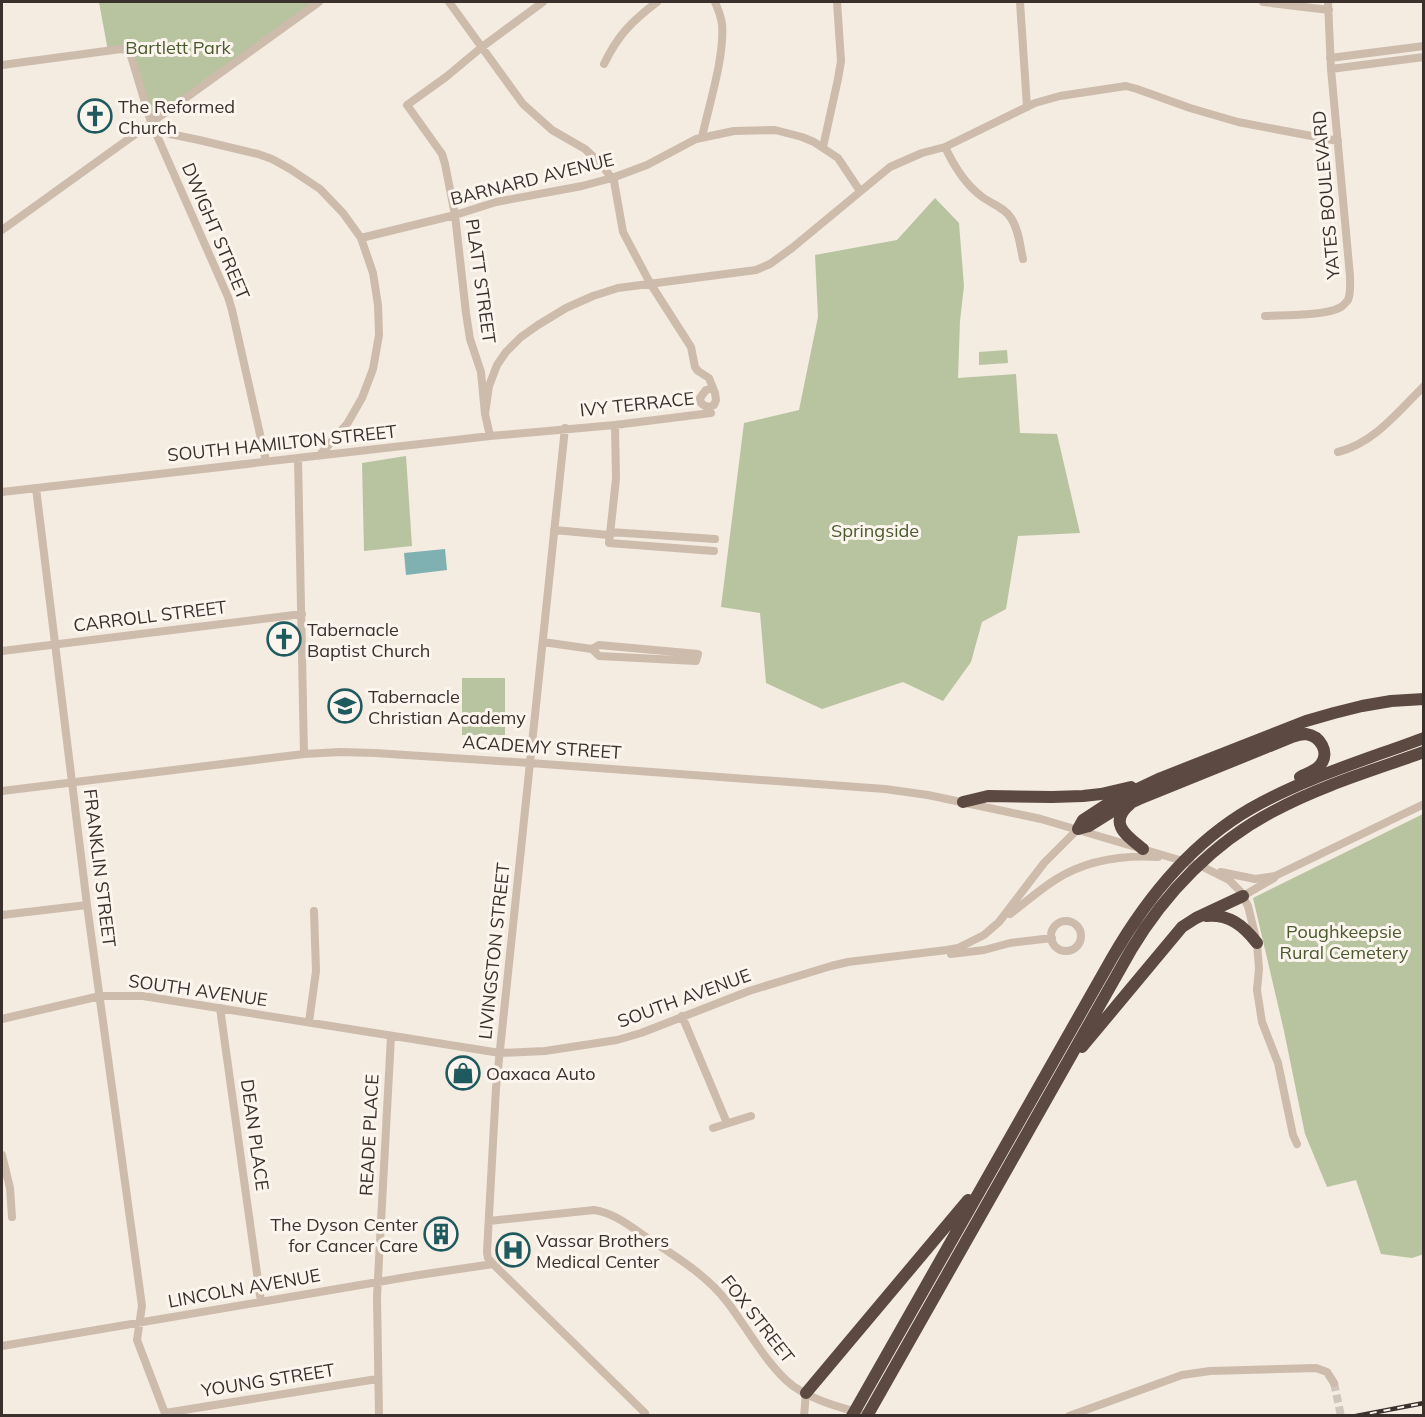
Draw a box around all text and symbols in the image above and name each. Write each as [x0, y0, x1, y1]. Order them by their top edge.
park label: Bartlett Park [125, 36, 231, 59]
place label: The Reformed Church [118, 95, 235, 139]
church icon: The Reformed Church [77, 98, 113, 134]
street label: YATES BOULEVARD [1307, 110, 1345, 281]
street label: BARNARD AVENUE [448, 148, 616, 210]
street label: DWIGHT STREET [177, 159, 255, 303]
street label: PLATT STREET [461, 217, 501, 345]
street label: IVY TERRACE [579, 387, 695, 421]
street label: SOUTH HAMILTON STREET [166, 420, 398, 466]
park label: Springside [831, 519, 919, 542]
street label: CARROLL STREET [72, 595, 228, 637]
place label: Tabernacle Baptist Church [307, 618, 430, 662]
church icon: Tabernacle Baptist Church [266, 621, 302, 657]
place label: Tabernacle Christian Academy [368, 685, 526, 729]
school or university icon: Tabernacle Christian Academy [327, 688, 363, 724]
street label: ACADEMY STREET [462, 730, 622, 764]
street label: FRANKLIN STREET [79, 788, 121, 949]
street label: LIVINGSTON STREET [473, 861, 515, 1040]
park label: Poughkeepsie Rural Cemetery [1280, 920, 1409, 964]
street label: SOUTH AVENUE [614, 963, 754, 1033]
street label: SOUTH AVENUE [127, 969, 269, 1011]
shop icon: Oaxaca Auto [445, 1055, 481, 1091]
place label: Oaxaca Auto [486, 1062, 596, 1085]
street label: READE PLACE [354, 1074, 384, 1196]
street label: DEAN PLACE [236, 1078, 274, 1192]
place label: The Dyson Center for Cancer Care [270, 1213, 418, 1257]
building icon: The Dyson Center for Cancer Care [423, 1216, 459, 1252]
place label: Vassar Brothers Medical Center [536, 1229, 669, 1273]
hospital icon: Vassar Brothers Medical Center [495, 1232, 531, 1268]
street label: LINCOLN AVENUE [166, 1263, 322, 1313]
street label: FOX STREET [716, 1270, 800, 1368]
street label: YOUNG STREET [199, 1358, 336, 1402]

